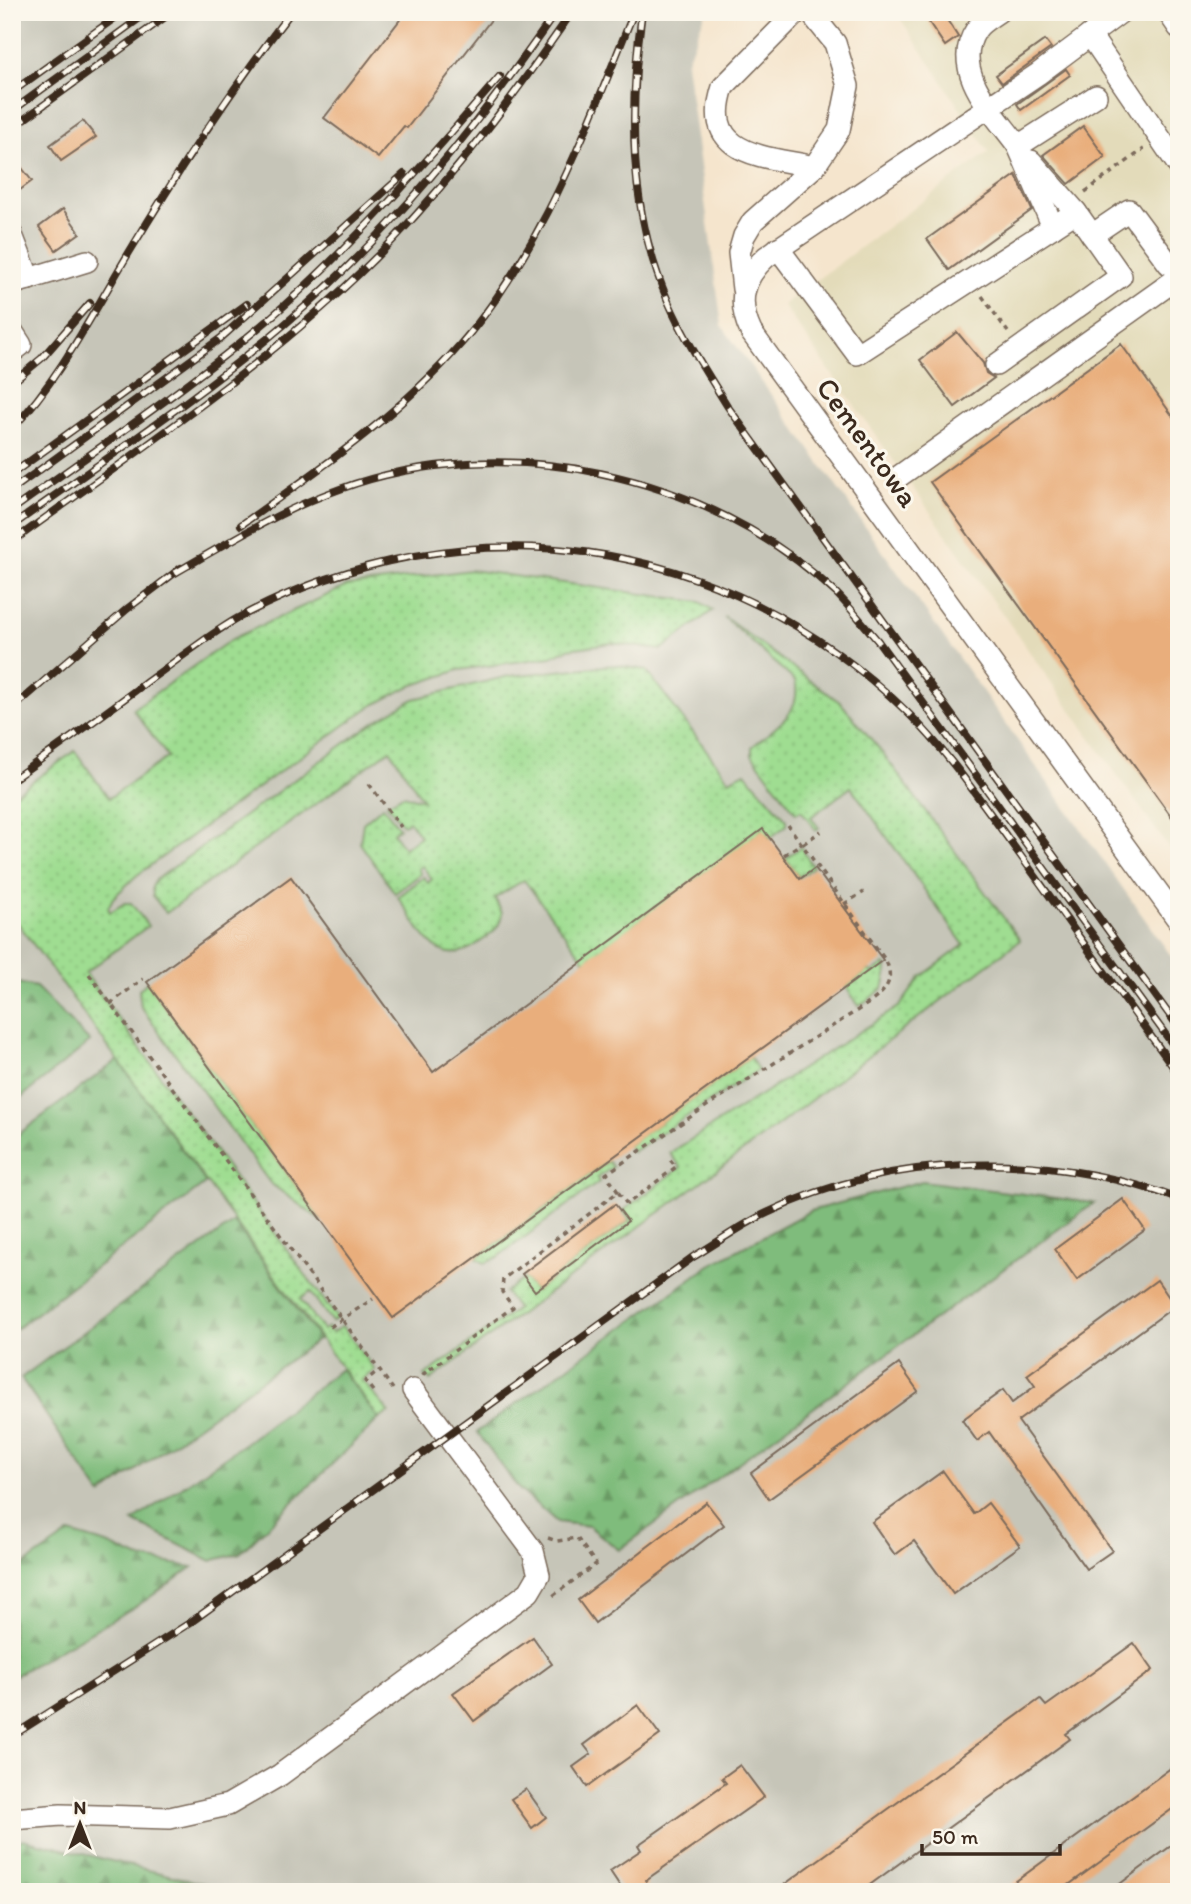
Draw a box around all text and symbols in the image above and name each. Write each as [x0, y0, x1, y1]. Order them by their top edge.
street label: Cementowa [809, 370, 928, 514]
north arrow [46, 1788, 116, 1858]
text: N [74, 1796, 86, 1819]
scale bar [922, 1813, 1060, 1857]
text: 50 m [932, 1824, 979, 1849]

